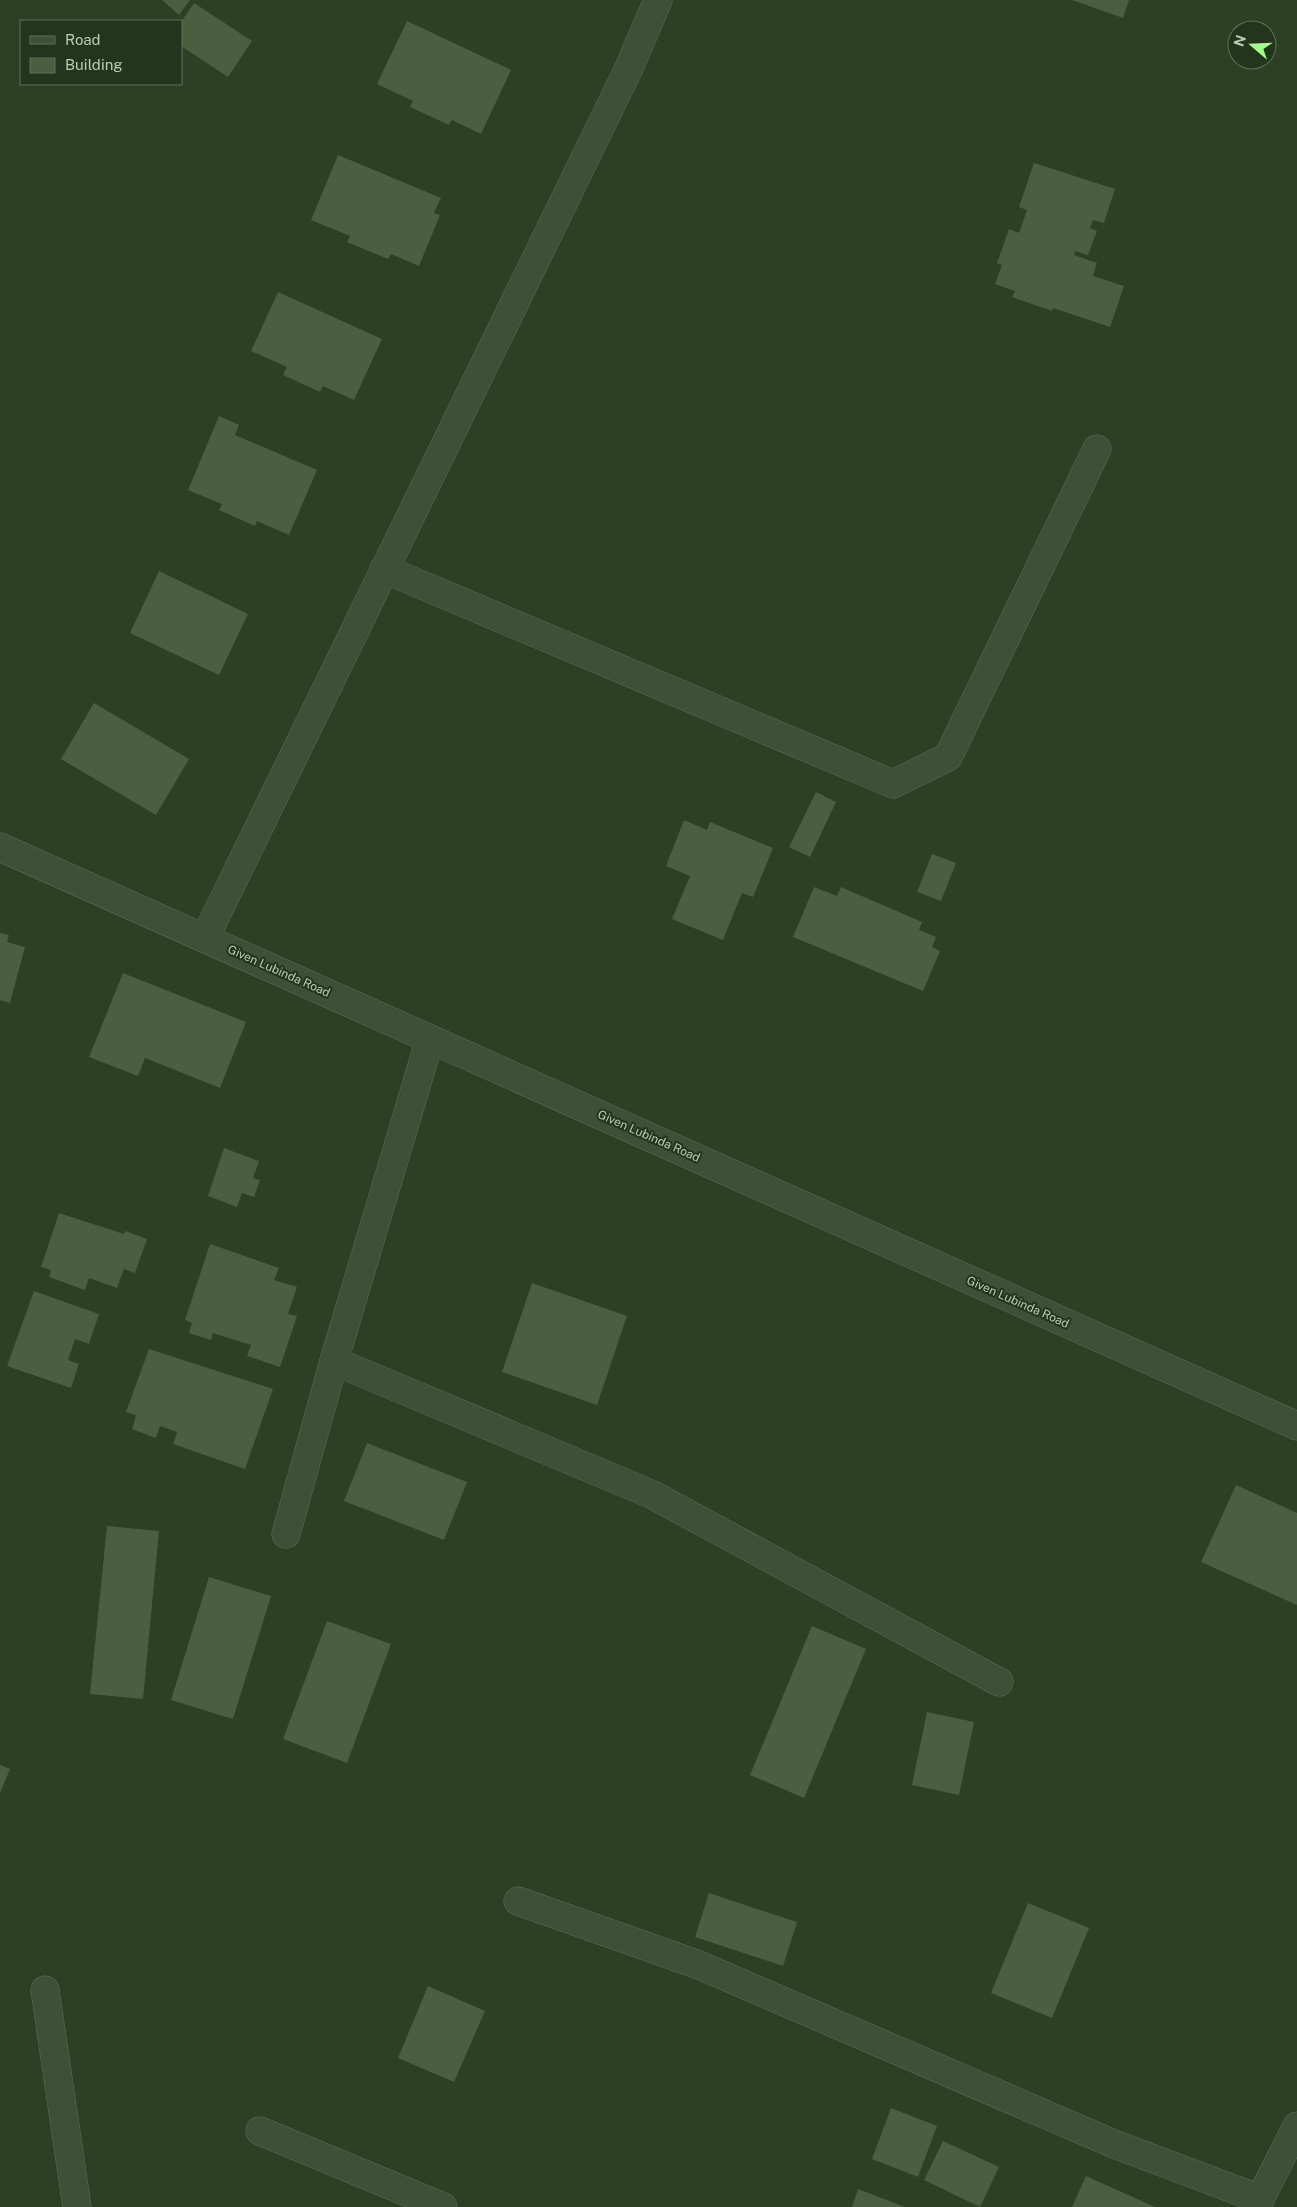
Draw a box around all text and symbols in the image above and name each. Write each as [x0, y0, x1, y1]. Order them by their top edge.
legend [20, 20, 182, 85]
north arrow [1227, 20, 1277, 70]
text: Road [65, 31, 101, 48]
text: N [1230, 33, 1249, 49]
text: Building [65, 56, 123, 73]
street label: Given Lubinda Road [226, 942, 332, 1000]
street label: Given Lubinda Road [596, 1107, 702, 1165]
street label: Given Lubinda Road [965, 1273, 1071, 1331]

